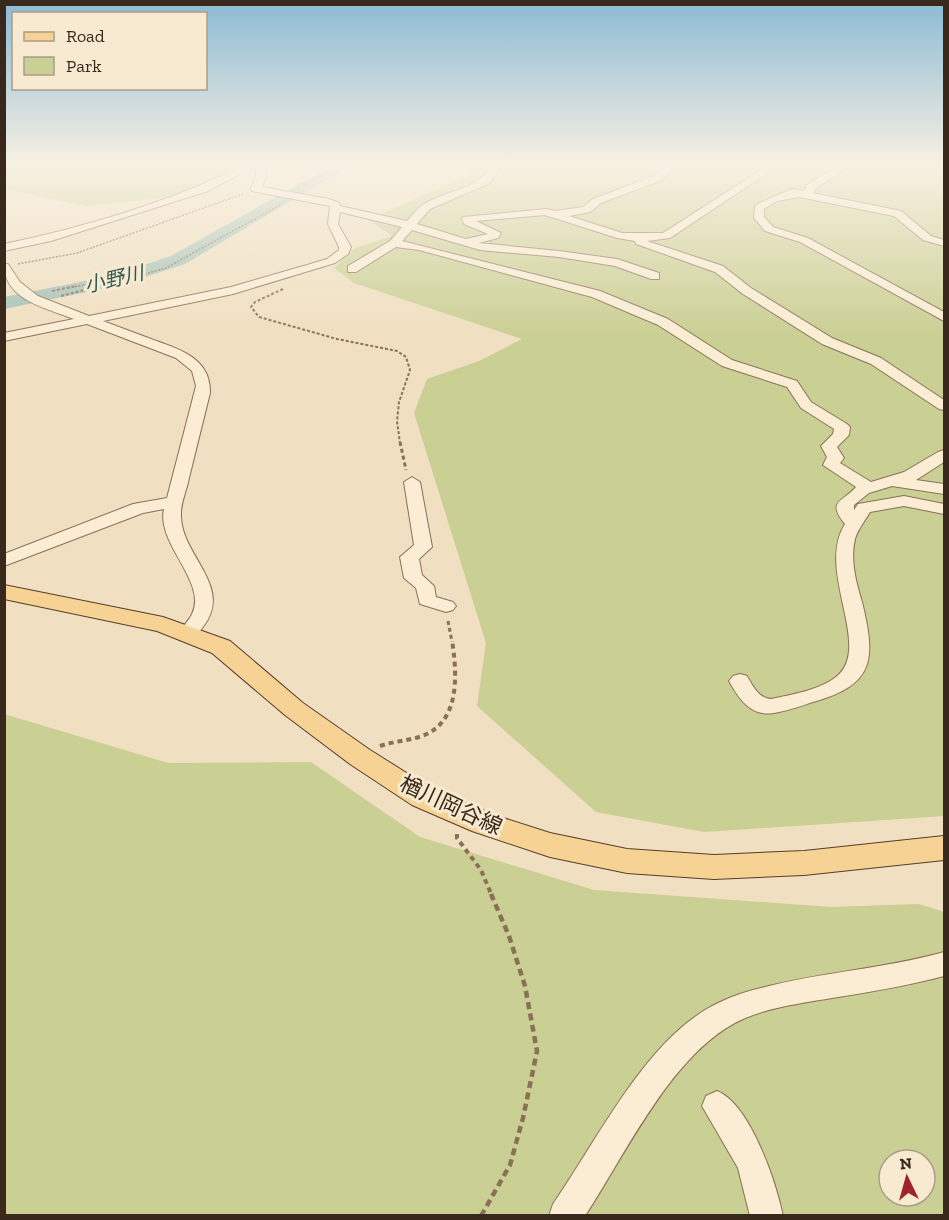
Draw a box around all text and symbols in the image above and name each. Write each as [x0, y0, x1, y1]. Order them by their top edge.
legend [12, 12, 207, 90]
text: Road [66, 25, 105, 47]
text: Park [66, 55, 102, 77]
water label: 小野川 [82, 260, 148, 297]
street label: 楢川岡谷線 [395, 770, 507, 840]
north arrow [877, 1148, 937, 1208]
text: N [899, 1154, 913, 1174]

